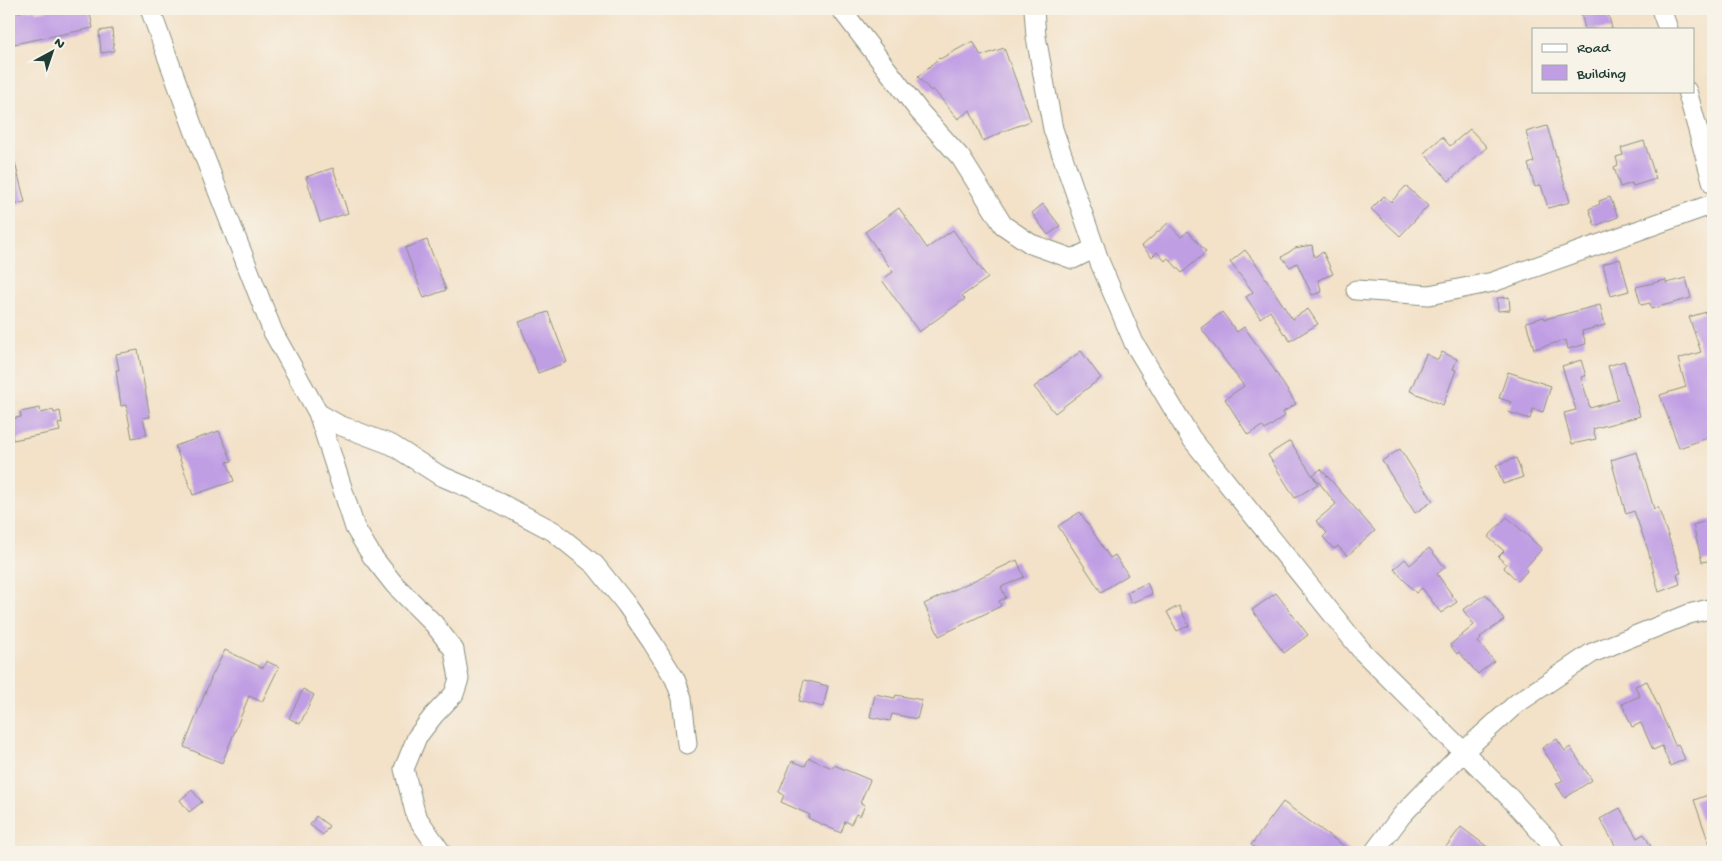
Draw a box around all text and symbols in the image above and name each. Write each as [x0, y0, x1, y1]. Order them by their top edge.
north arrow [28, 28, 78, 78]
legend [1532, 28, 1694, 92]
text: N [50, 35, 68, 53]
text: Road [1577, 40, 1611, 58]
text: Building [1576, 66, 1626, 84]

